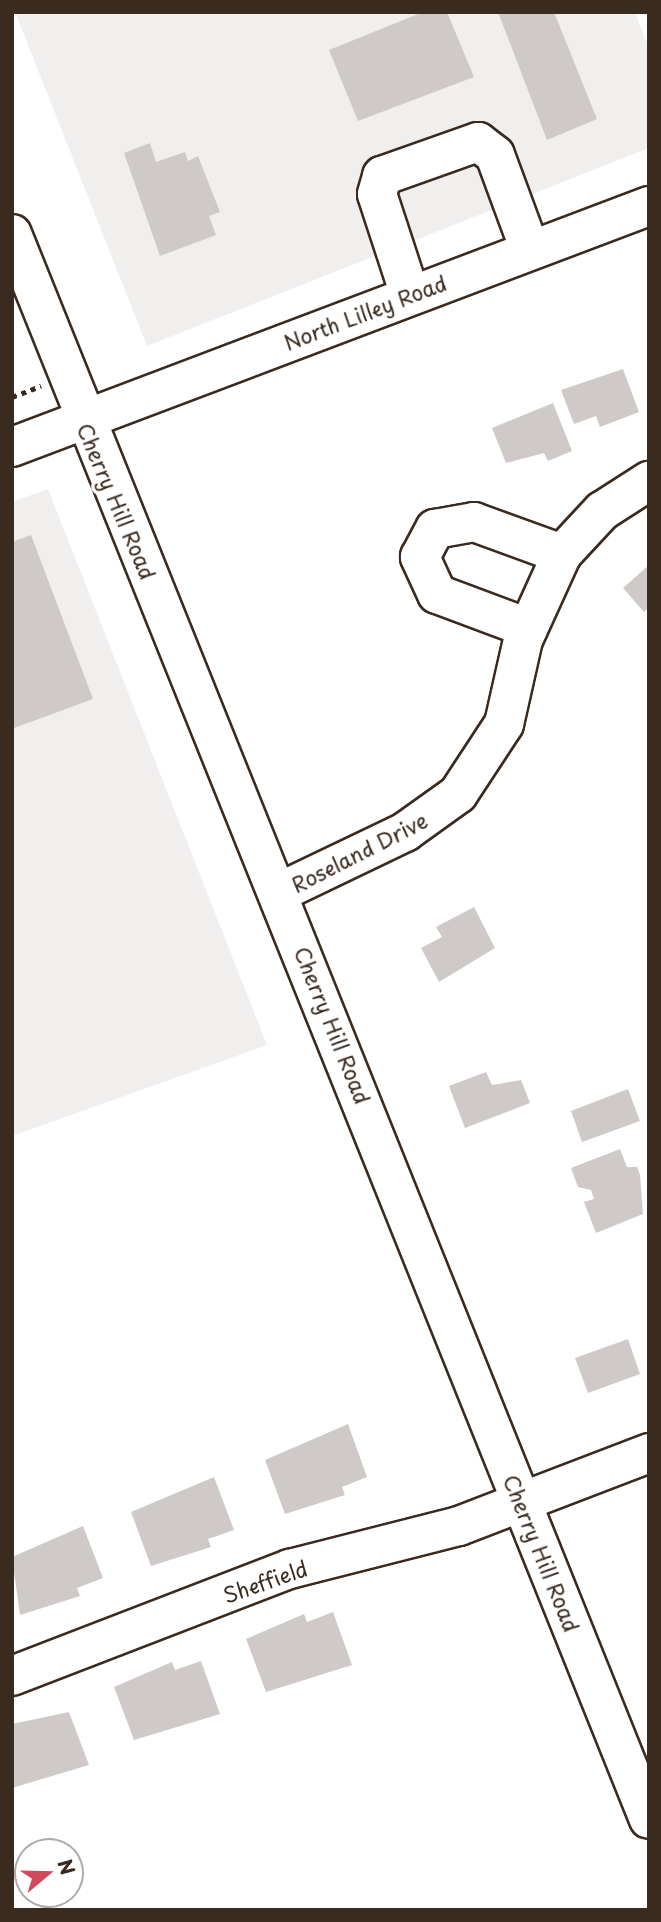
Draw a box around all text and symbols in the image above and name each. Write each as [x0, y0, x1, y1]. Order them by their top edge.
street label: North Lilley Road [278, 269, 452, 355]
street label: Cherry Hill Road [72, 419, 162, 583]
street label: Roseland Drive [286, 807, 432, 897]
street label: Cherry Hill Road [290, 942, 376, 1108]
street label: Cherry Hill Road [499, 1470, 585, 1636]
street label: Sheffield [220, 1555, 310, 1607]
north arrow [14, 1838, 84, 1908]
text: N [51, 1855, 83, 1878]

